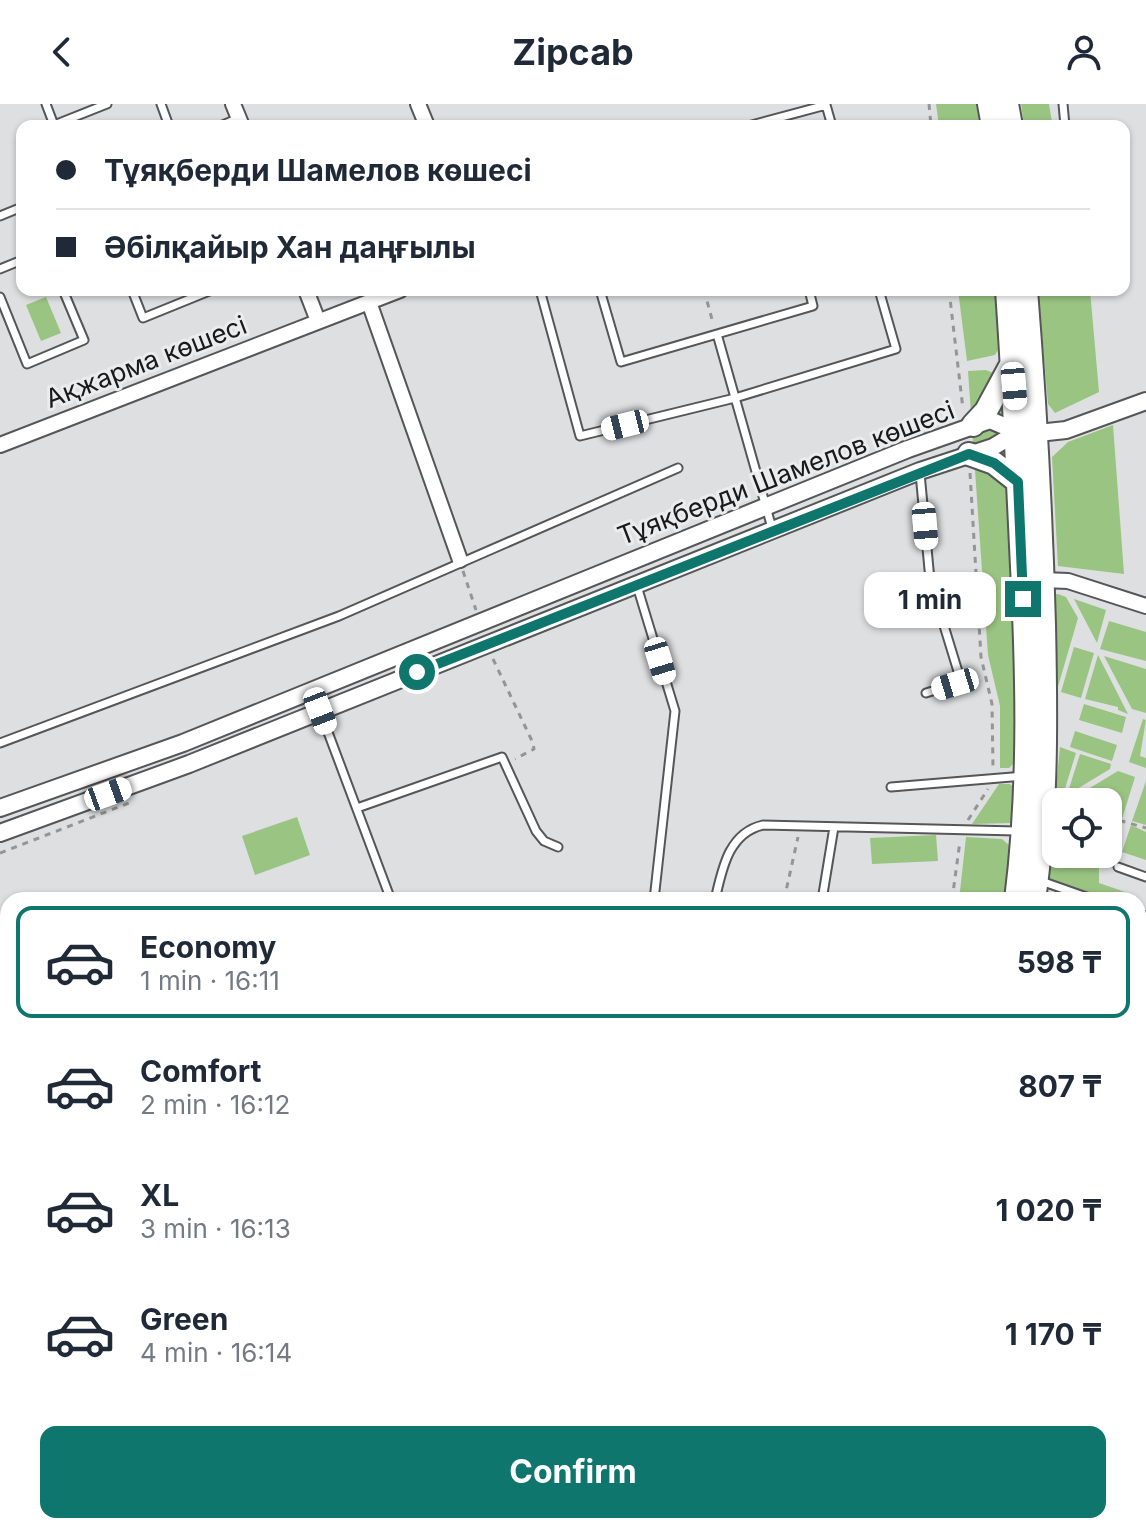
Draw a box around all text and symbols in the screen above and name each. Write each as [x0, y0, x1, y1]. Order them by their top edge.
icon: back [40, 30, 84, 74]
text: Zipcab [512, 30, 634, 74]
icon: person [1062, 30, 1106, 74]
text: Тұяқберди Шамелов көшесі [104, 152, 532, 188]
text: Әбілқайыр Хан даңғылы [104, 229, 476, 265]
street label: Ақжарма көшесі [41, 309, 251, 414]
car [1000, 361, 1028, 411]
street label: Тұяқберди Шамелов көшесі [613, 394, 959, 551]
car [599, 408, 651, 442]
car [911, 501, 939, 551]
callout: 1 min [863, 571, 995, 627]
route end [1005, 581, 1041, 617]
text: 1 min [898, 584, 962, 615]
car [642, 635, 678, 687]
route start [399, 654, 435, 690]
car [929, 666, 981, 702]
car [300, 684, 340, 738]
car [81, 775, 135, 813]
map controls [1042, 788, 1122, 868]
button: locate [1042, 788, 1122, 868]
icon: car [44, 926, 116, 998]
text: Economy [140, 929, 276, 965]
text: 598 ₸ [1017, 944, 1102, 980]
text: 1 min · 16:11 [140, 965, 280, 996]
icon: car [44, 1050, 116, 1122]
text: Comfort [140, 1053, 261, 1089]
text: 807 ₸ [1018, 1068, 1102, 1104]
text: 2 min · 16:12 [140, 1089, 290, 1120]
icon: car [44, 1174, 116, 1246]
text: XL [140, 1177, 179, 1213]
text: 1 020 ₸ [995, 1192, 1102, 1228]
text: 3 min · 16:13 [140, 1213, 291, 1244]
icon: car [44, 1298, 116, 1370]
text: Green [140, 1301, 228, 1337]
text: 1 170 ₸ [1005, 1316, 1102, 1352]
text: 4 min · 16:14 [140, 1337, 292, 1368]
button: Confirm [40, 1426, 1106, 1518]

